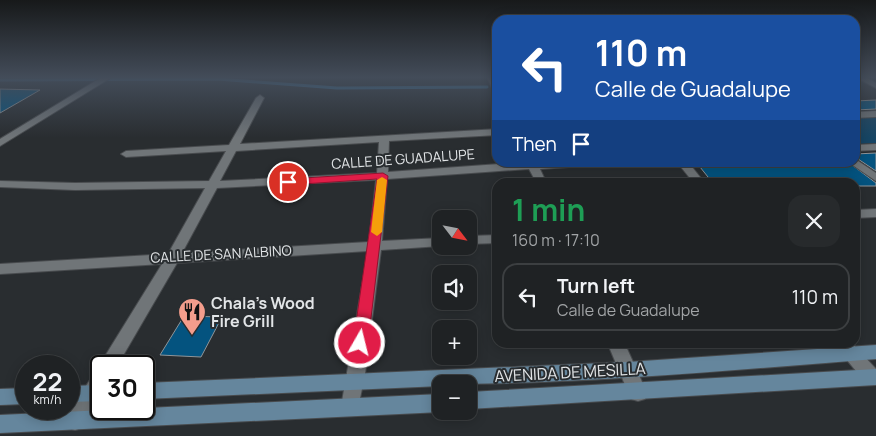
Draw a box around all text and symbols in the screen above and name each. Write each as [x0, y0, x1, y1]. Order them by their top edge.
text: 110 m [595, 29, 687, 77]
icon: left [512, 35, 577, 100]
text: Calle de Guadalupe [595, 74, 791, 104]
icon: arrive [567, 130, 595, 158]
text: Then [512, 131, 557, 157]
street label: CALLE DE GUADALUPE [331, 144, 475, 173]
pin [267, 161, 309, 203]
icon: arrive [274, 168, 302, 196]
text: 1 min [512, 189, 585, 230]
button: close [788, 195, 840, 247]
north arrow [432, 210, 478, 255]
map controls [432, 210, 477, 420]
text: 160 m · 17:10 [512, 229, 600, 251]
street label: CALLE DE SAN ALBINO [150, 240, 292, 267]
button: sound [432, 265, 477, 310]
text: Turn left [557, 273, 635, 299]
icon: left [514, 283, 542, 311]
text: 110 m [792, 284, 838, 310]
place label: Chala's Wood Fire Grill [211, 292, 315, 332]
restaurant icon: Chala's Wood Fire Grill [177, 297, 207, 336]
text: Calle de Guadalupe [557, 299, 700, 321]
position arrow [333, 316, 385, 368]
button: + [432, 320, 477, 365]
speed limit sign: 30 [90, 355, 155, 420]
street label: AVENIDA DE MESILLA [494, 357, 646, 387]
text: 22 [33, 364, 62, 399]
button: − [432, 375, 477, 420]
text: km/h [34, 391, 61, 408]

